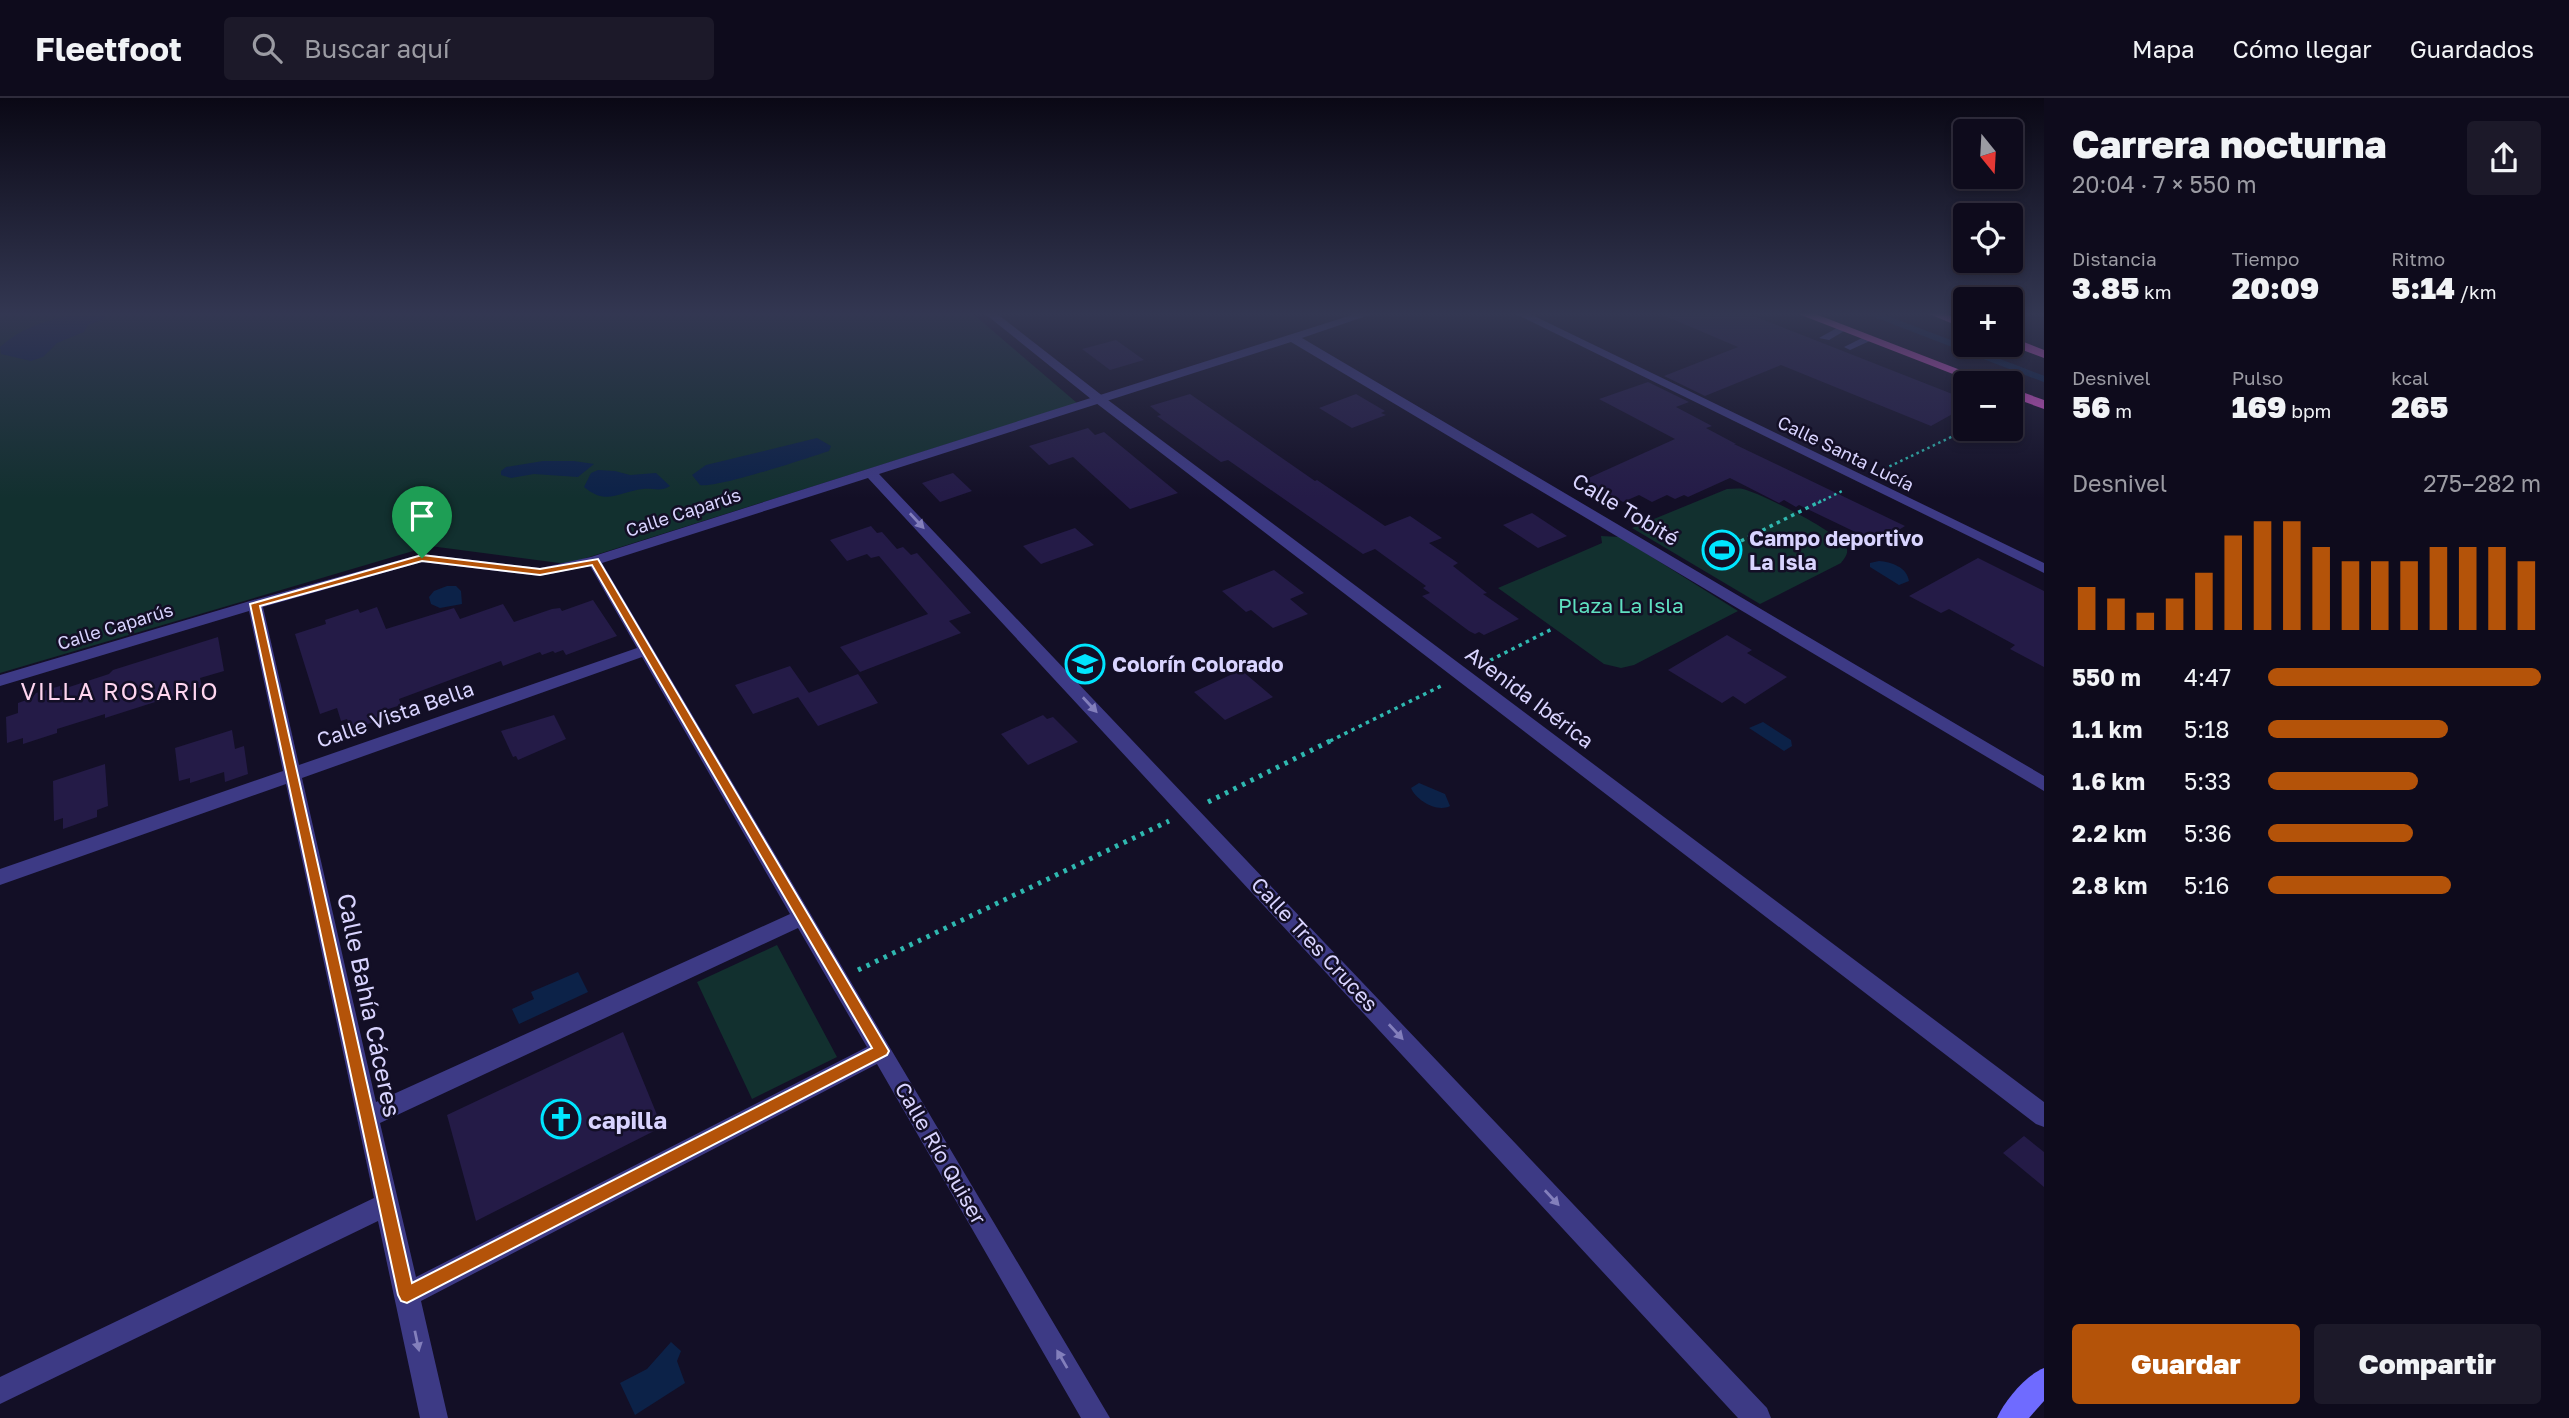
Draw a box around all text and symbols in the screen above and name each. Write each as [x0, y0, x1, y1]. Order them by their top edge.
search box [224, 17, 714, 80]
text: Fleetfoot [35, 29, 182, 68]
icon: search [248, 29, 286, 67]
text: Buscar aquí [304, 33, 450, 64]
text: Mapa [2132, 34, 2195, 63]
text: Cómo llegar [2233, 34, 2372, 63]
text: Guardados [2410, 34, 2534, 63]
north arrow [1953, 119, 2023, 189]
map controls [1953, 119, 2023, 441]
text: Carrera nocturna [2072, 121, 2387, 166]
button: share [2467, 121, 2541, 195]
text: 20:04 · 7 × 550 m [2072, 170, 2257, 198]
button: locate [1953, 203, 2023, 273]
text: Distancia [2072, 247, 2157, 270]
text: Tiempo [2232, 247, 2299, 270]
text: Ritmo [2391, 247, 2445, 270]
text: 3.85 [2072, 270, 2139, 306]
text: 20:09 [2232, 270, 2319, 306]
text: 5:14 [2391, 270, 2455, 306]
text: km [2139, 280, 2172, 303]
text: /km [2455, 280, 2496, 303]
button: + [1953, 287, 2023, 357]
text: Desnivel [2072, 366, 2151, 389]
text: Pulso [2232, 366, 2283, 389]
text: kcal [2391, 366, 2429, 389]
button: − [1953, 371, 2023, 441]
text: 56 [2072, 389, 2110, 425]
text: 169 [2232, 389, 2287, 425]
text: 265 [2391, 389, 2448, 425]
text: m [2110, 399, 2132, 422]
text: bpm [2287, 399, 2331, 422]
street label: Calle Santa Lucía [1774, 411, 1918, 495]
street label: Calle Tobité [1568, 467, 1684, 551]
text: Desnivel [2072, 469, 2167, 497]
text: 275–282 m [2423, 469, 2541, 497]
street label: Calle Caparús [623, 483, 743, 541]
pin [392, 486, 452, 558]
icon: arrive [403, 497, 441, 535]
one-way arrow [909, 513, 925, 530]
place label: Campo deportivo La Isla [1749, 525, 1924, 575]
sports icon: Campo deportivo La Isla [1701, 529, 1743, 571]
park label: Plaza La Isla [1558, 592, 1684, 618]
street label: Calle Caparús [55, 598, 175, 654]
street label: Avenida Ibérica [1461, 640, 1599, 754]
school or university icon: Colorín Colorado [1064, 643, 1106, 685]
place label: Colorín Colorado [1112, 651, 1284, 677]
text: 550 m [2072, 663, 2141, 691]
text: 4:47 [2184, 663, 2231, 691]
street label: Calle Vista Bella [313, 675, 477, 753]
district label: VILLA ROSARIO [20, 677, 220, 705]
one-way arrow [1082, 696, 1098, 713]
text: 1.1 km [2072, 715, 2142, 743]
text: 5:18 [2184, 715, 2229, 743]
text: 1.6 km [2072, 767, 2145, 795]
text: 5:33 [2184, 767, 2231, 795]
text: 2.2 km [2072, 819, 2147, 847]
text: 5:36 [2184, 819, 2232, 847]
street label: Calle Tres Cruces [1246, 871, 1384, 1017]
text: 2.8 km [2072, 871, 2147, 899]
text: 5:16 [2184, 871, 2229, 899]
street label: Calle Bahía Cáceres [332, 890, 408, 1120]
one-way arrow [1388, 1023, 1405, 1040]
street label: Calle Río Quiser [890, 1077, 992, 1229]
church icon: capilla [540, 1098, 582, 1140]
place label: capilla [588, 1105, 667, 1134]
one-way arrow [1543, 1189, 1559, 1206]
button: Guardar [2072, 1324, 2300, 1404]
button: Compartir [2314, 1324, 2541, 1404]
one-way arrow [412, 1330, 423, 1352]
one-way arrow [1055, 1350, 1068, 1369]

